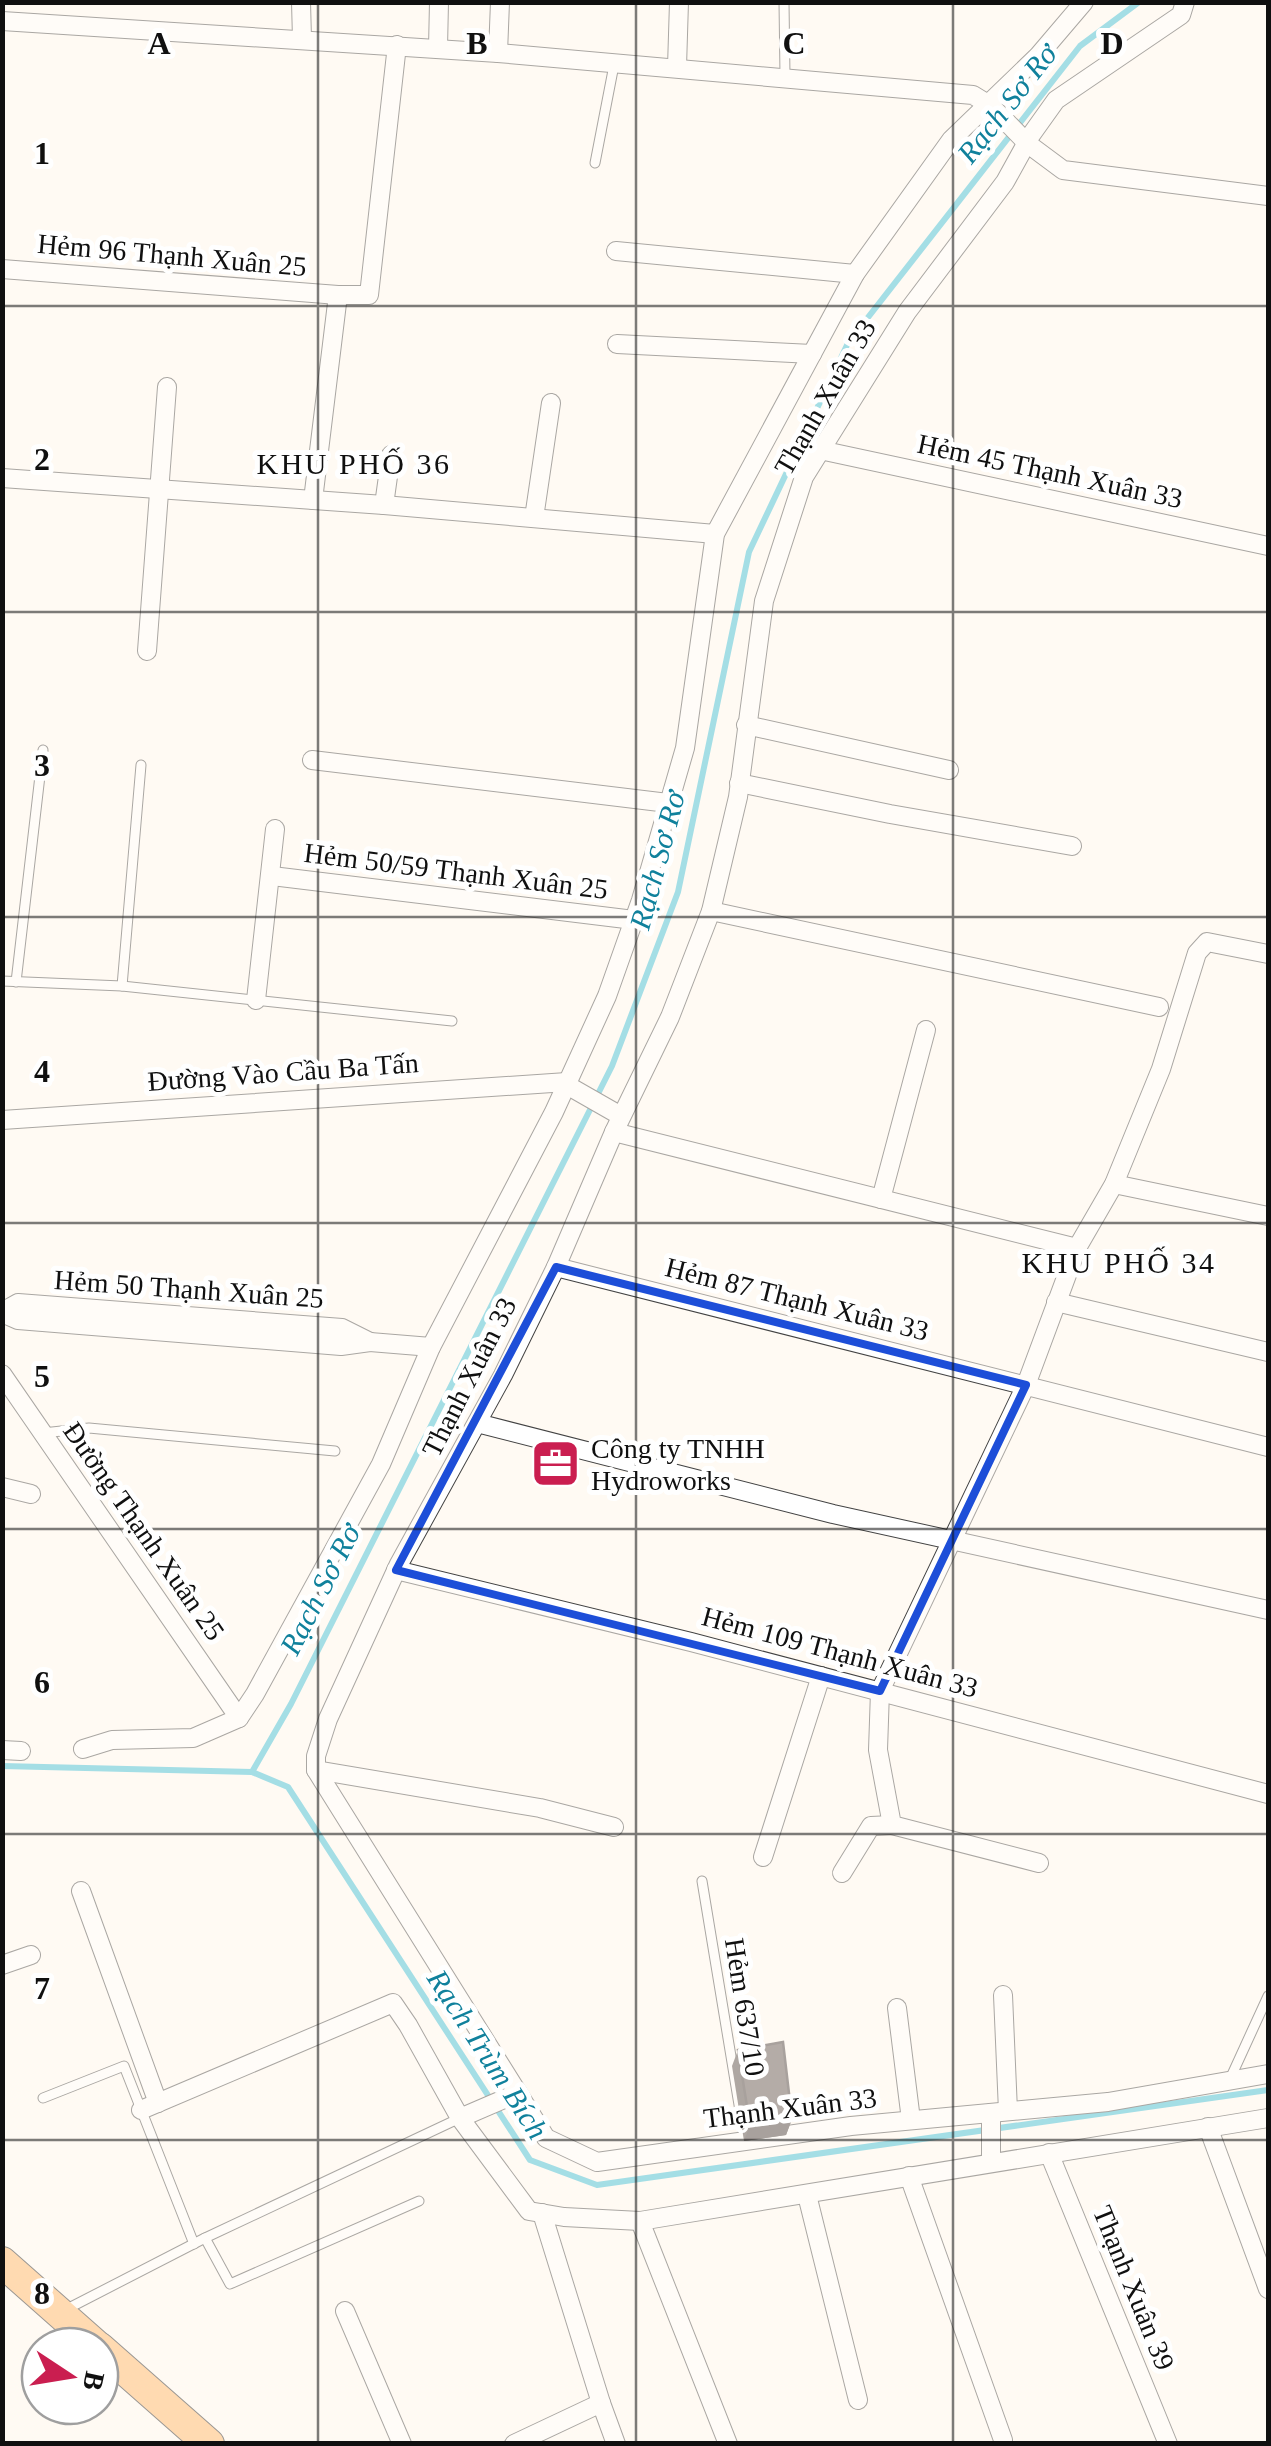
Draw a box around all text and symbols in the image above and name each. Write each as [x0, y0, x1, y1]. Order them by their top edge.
text: A [147, 25, 171, 61]
text: B [466, 25, 488, 61]
text: C [782, 25, 806, 61]
text: D [1100, 25, 1124, 61]
water label: Rạch Sơ Rơ [950, 35, 1065, 170]
text: 1 [34, 135, 50, 171]
street label: Hẻm 96 Thạnh Xuân 25 [36, 228, 308, 282]
street label: Thạnh Xuân 33 [768, 314, 882, 480]
street label: Hẻm 45 Thạnh Xuân 33 [915, 428, 1185, 514]
text: 2 [34, 441, 50, 477]
district label: KHU PHỐ 36 [256, 447, 452, 480]
text: 3 [34, 747, 50, 783]
water label: Rạch Sơ Rơ [622, 785, 692, 934]
street label: Hẻm 50/59 Thạnh Xuân 25 [302, 837, 610, 905]
street label: Đường Vào Cầu Ba Tấn [146, 1047, 420, 1097]
text: 4 [34, 1053, 50, 1089]
district label: KHU PHỐ 34 [1021, 1246, 1217, 1279]
street label: Hẻm 87 Thạnh Xuân 33 [662, 1251, 932, 1347]
street label: Hẻm 50 Thạnh Xuân 25 [53, 1264, 325, 1314]
street label: Thạnh Xuân 33 [416, 1292, 522, 1462]
text: 5 [34, 1358, 50, 1394]
street label: Đường Thạnh Xuân 25 [57, 1416, 231, 1646]
place label: Công ty TNHH Hydroworks [591, 1433, 765, 1496]
office icon: Công ty TNHH Hydroworks [530, 1438, 582, 1490]
water label: Rạch Sơ Rơ [273, 1516, 368, 1661]
street label: Hẻm 109 Thạnh Xuân 33 [699, 1600, 981, 1704]
text: 6 [34, 1664, 50, 1700]
street label: Hẻm 637/10 [719, 1936, 771, 2078]
water label: Rạch Trùm Bích [421, 1962, 555, 2145]
text: 7 [34, 1970, 50, 2006]
street label: Thạnh Xuân 33 [702, 2082, 878, 2134]
street label: Thạnh Xuân 39 [1087, 2201, 1181, 2375]
text: 8 [34, 2275, 50, 2311]
north arrow [20, 2326, 120, 2426]
text: B [77, 2369, 111, 2393]

